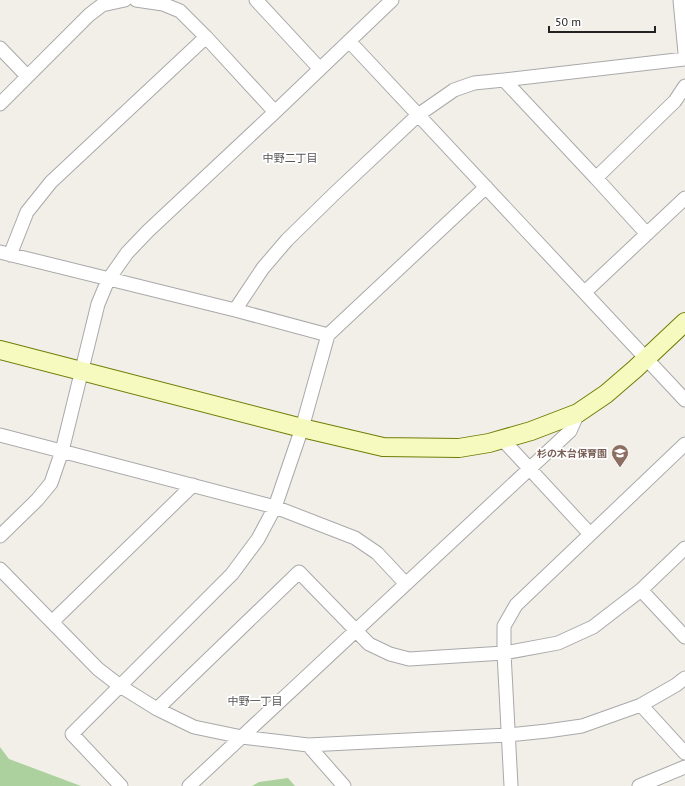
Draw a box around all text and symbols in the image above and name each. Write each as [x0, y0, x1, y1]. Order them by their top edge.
scale bar [549, 8, 655, 34]
text: 50 m [555, 14, 581, 29]
district label: 中野二丁目 [263, 151, 318, 165]
school or university icon: 杉の木台保育園 [610, 443, 630, 468]
place label: 杉の木台保育園 [537, 447, 607, 460]
district label: 中野一丁目 [228, 694, 283, 708]

